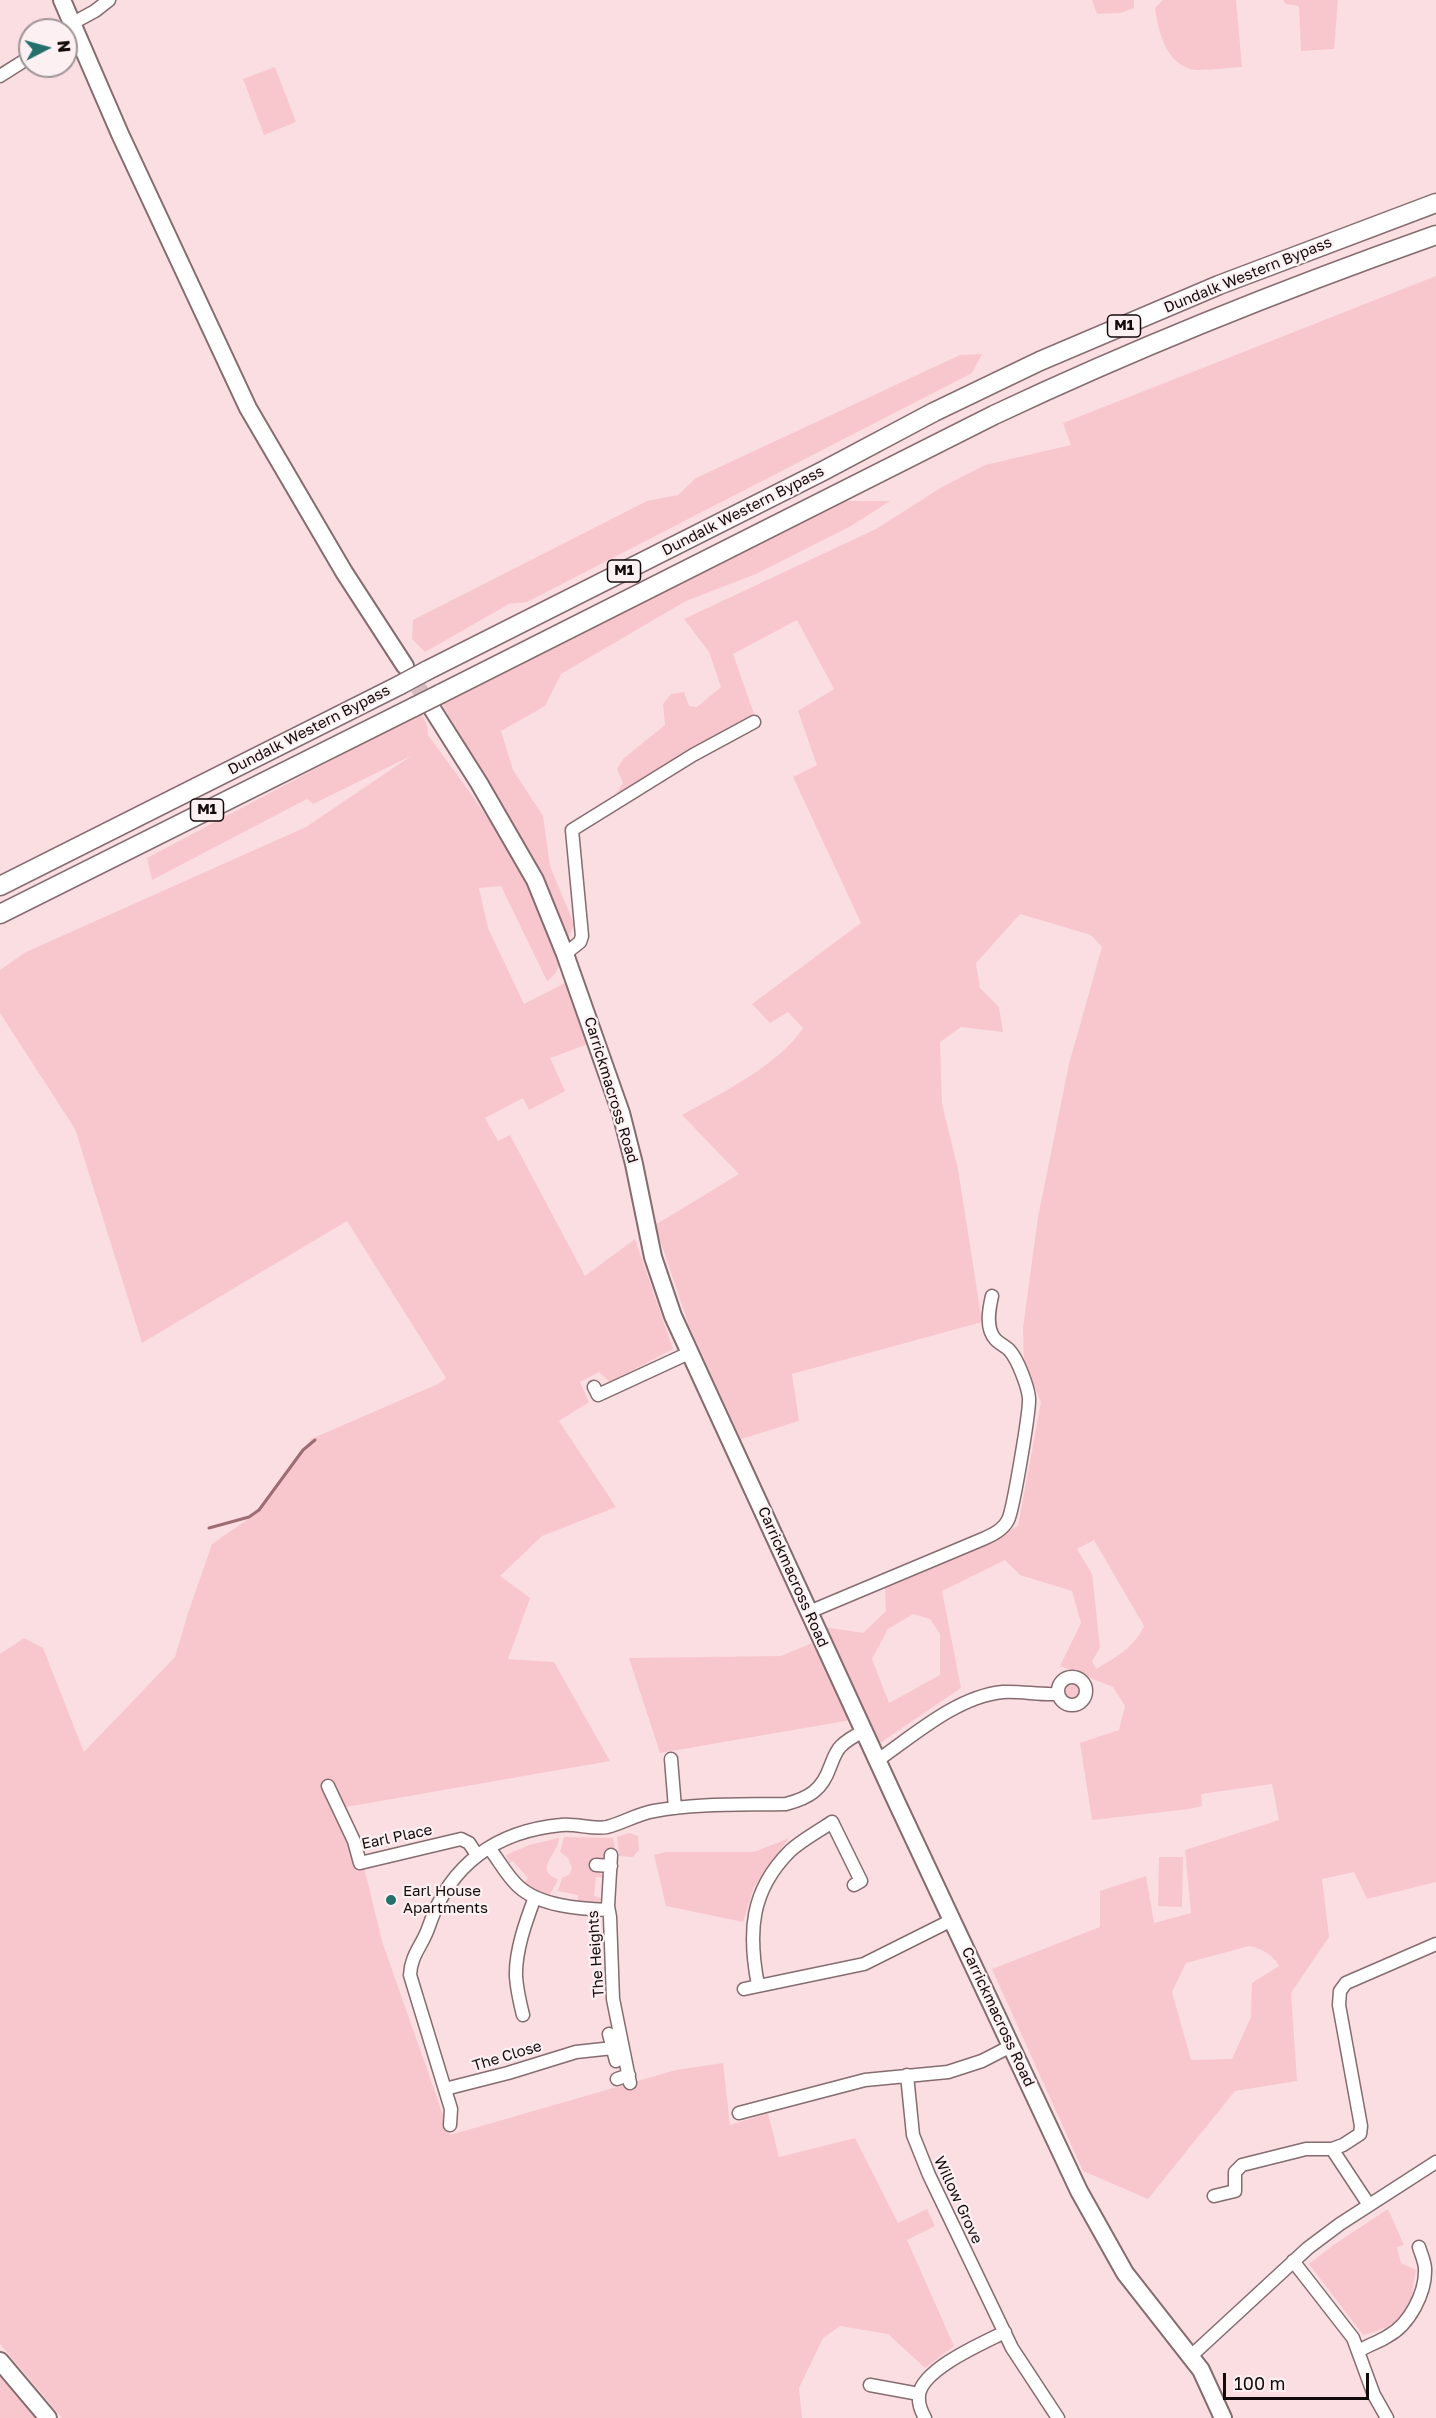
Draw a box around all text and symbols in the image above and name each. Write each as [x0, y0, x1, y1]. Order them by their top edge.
north arrow [18, 18, 78, 78]
text: N [53, 39, 74, 53]
street label: Dundalk Western Bypass [1161, 233, 1335, 317]
road number: M1 [1108, 315, 1140, 337]
street label: Dundalk Western Bypass [659, 462, 827, 560]
road number: M1 [608, 560, 640, 582]
street label: Dundalk Western Bypass [225, 681, 393, 779]
road number: M1 [190, 799, 224, 821]
street label: Carrickmacross Road [580, 1015, 642, 1165]
street label: Carrickmacross Road [754, 1504, 832, 1650]
street label: Earl Place [360, 1821, 434, 1853]
place label: Earl House Apartments [403, 1882, 488, 1917]
marker: Earl House Apartments [384, 1893, 398, 1907]
street label: The Heights [584, 1910, 608, 1998]
street label: Carrickmacross Road [958, 1944, 1038, 2090]
street label: The Close [470, 2037, 544, 2075]
street label: Willow Grove [930, 2153, 986, 2247]
scale bar [1226, 2361, 1372, 2399]
text: 100 m [1234, 2372, 1285, 2394]

